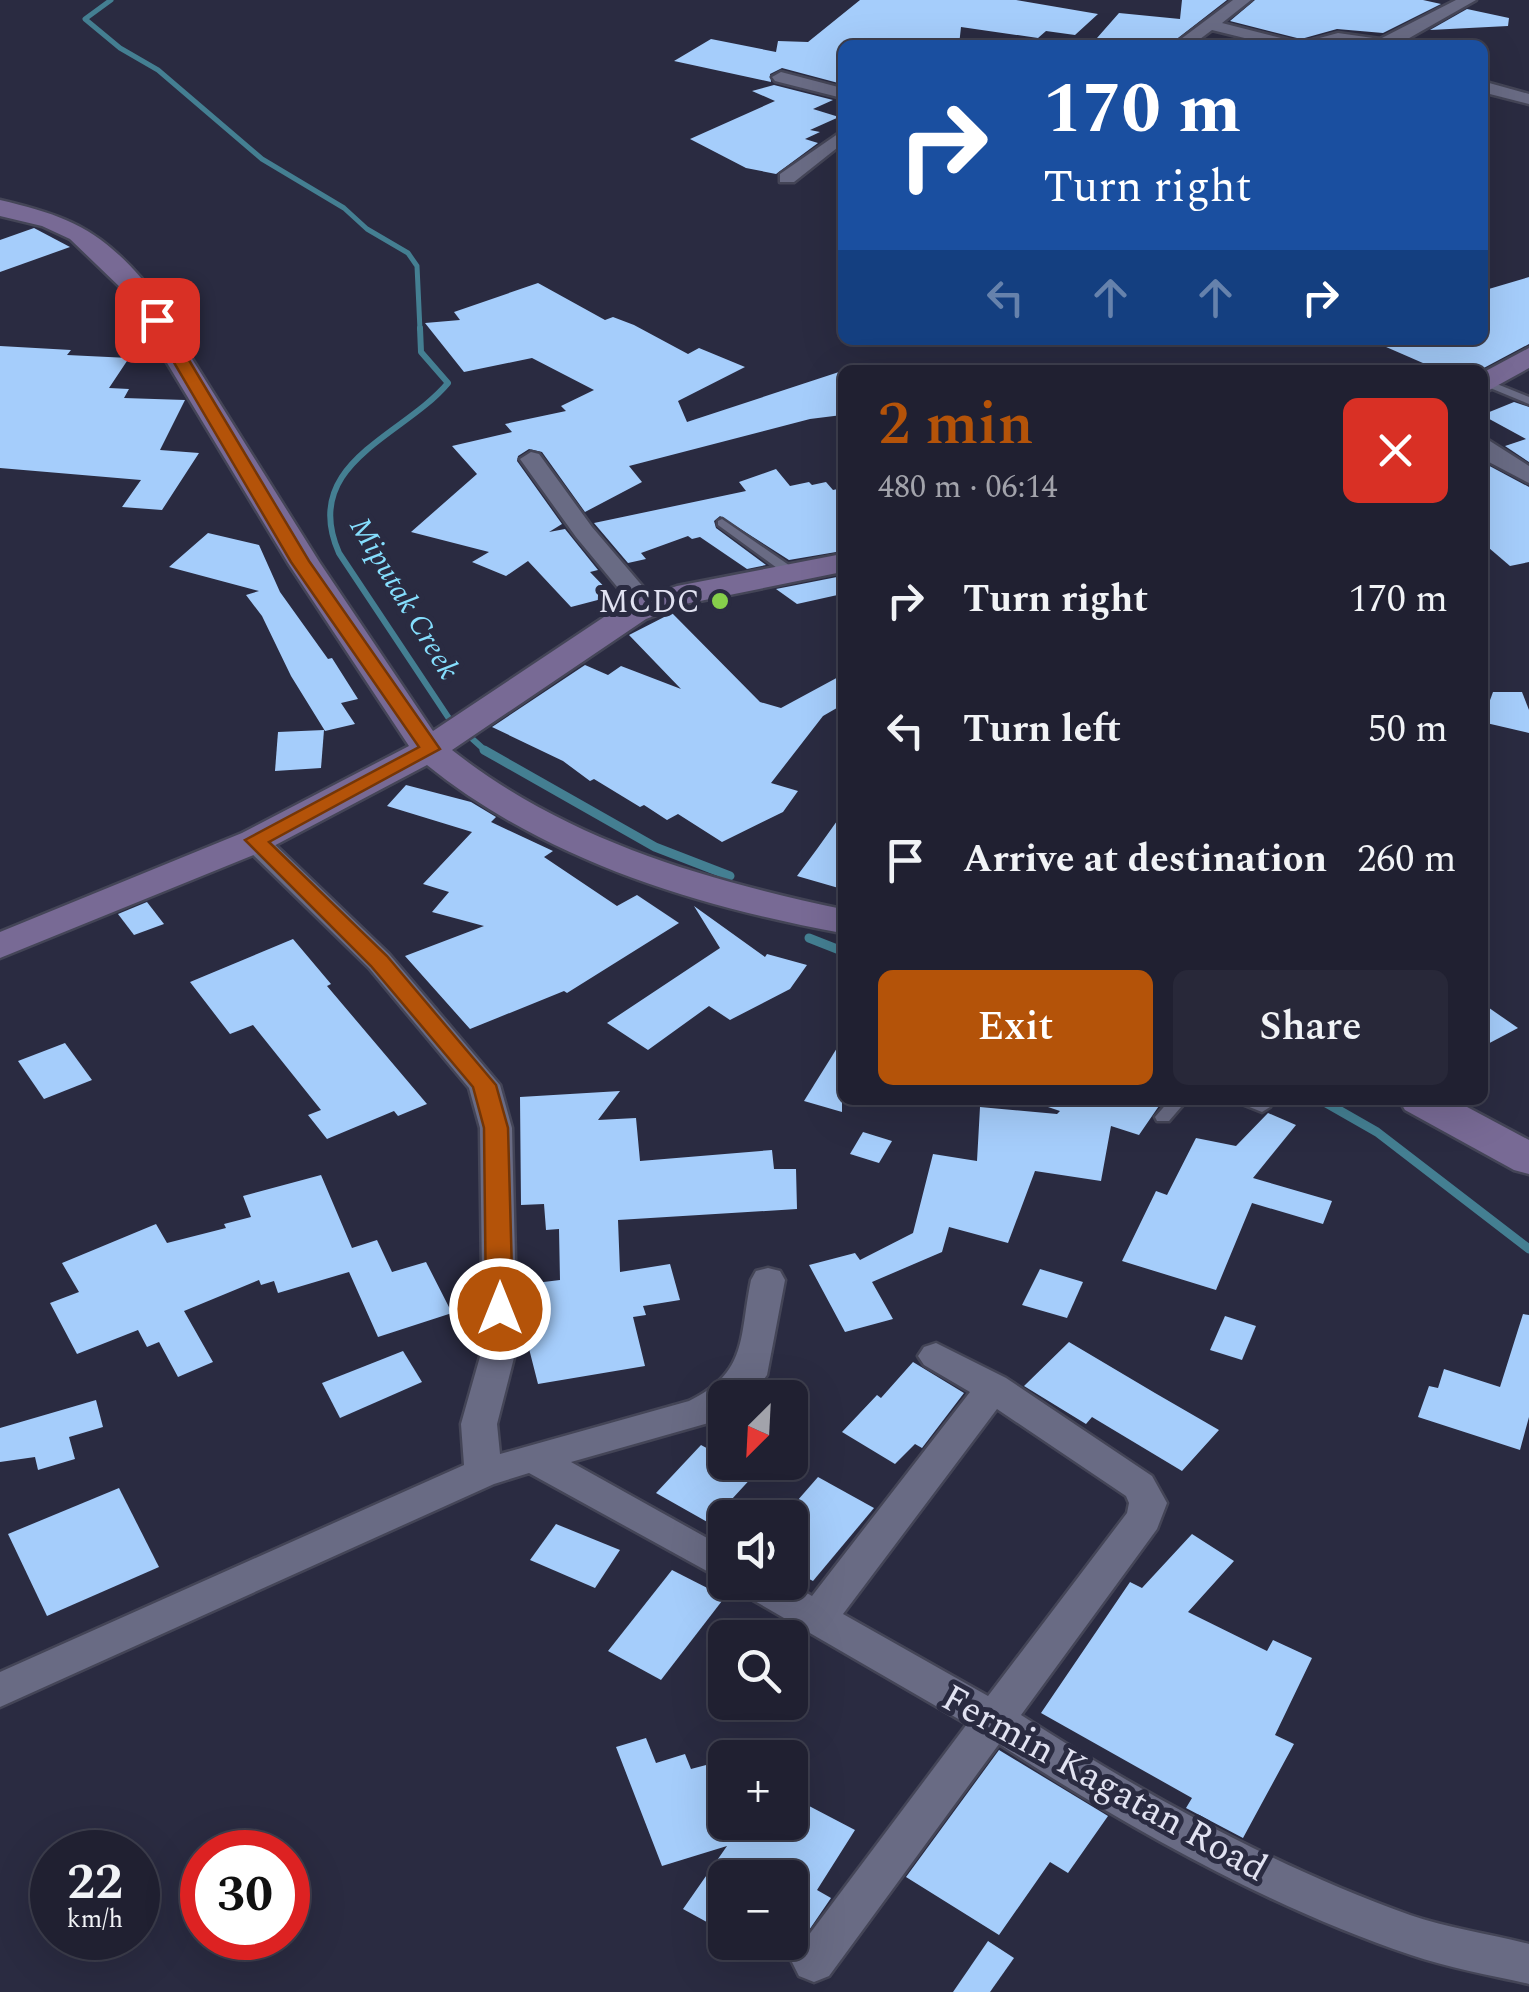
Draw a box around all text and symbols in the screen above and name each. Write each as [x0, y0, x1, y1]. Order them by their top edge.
text: 170 m [1043, 57, 1241, 163]
icon: right [878, 80, 1008, 210]
text: Turn right [1043, 153, 1252, 222]
icon: left [978, 270, 1033, 325]
icon: ahead [1083, 270, 1138, 325]
icon: ahead [1188, 270, 1243, 325]
icon: right [1293, 270, 1348, 325]
pin [115, 278, 200, 363]
icon: arrive [130, 293, 185, 348]
text: 2 min [878, 379, 1034, 471]
button: close [1343, 398, 1448, 503]
text: 480 m · 06:14 [878, 463, 1058, 512]
water label: Miputak Creek [337, 508, 471, 689]
text: Turn right [963, 571, 1148, 629]
text: 170 m [1349, 571, 1448, 629]
icon: right [878, 573, 933, 628]
place label: MCDC [598, 578, 700, 627]
marker: MCDC [709, 590, 731, 612]
text: Turn left [963, 701, 1121, 759]
text: 50 m [1368, 701, 1448, 759]
icon: left [878, 703, 933, 758]
text: Arrive at destination [963, 831, 1327, 889]
text: 260 m [1357, 831, 1456, 889]
icon: arrive [878, 833, 933, 888]
button: Exit [878, 970, 1153, 1085]
button: Share [1173, 970, 1448, 1085]
position arrow [448, 1257, 552, 1361]
north arrow [708, 1380, 808, 1480]
map controls [708, 1380, 808, 1960]
button: sound [708, 1500, 808, 1600]
button: search [708, 1620, 808, 1720]
street label: Fermin Kagatan Road [930, 1670, 1278, 1898]
button: + [708, 1740, 808, 1840]
speed limit sign: 30 [180, 1830, 310, 1960]
text: 22 [67, 1845, 123, 1921]
button: − [708, 1860, 808, 1960]
text: km/h [67, 1901, 123, 1939]

